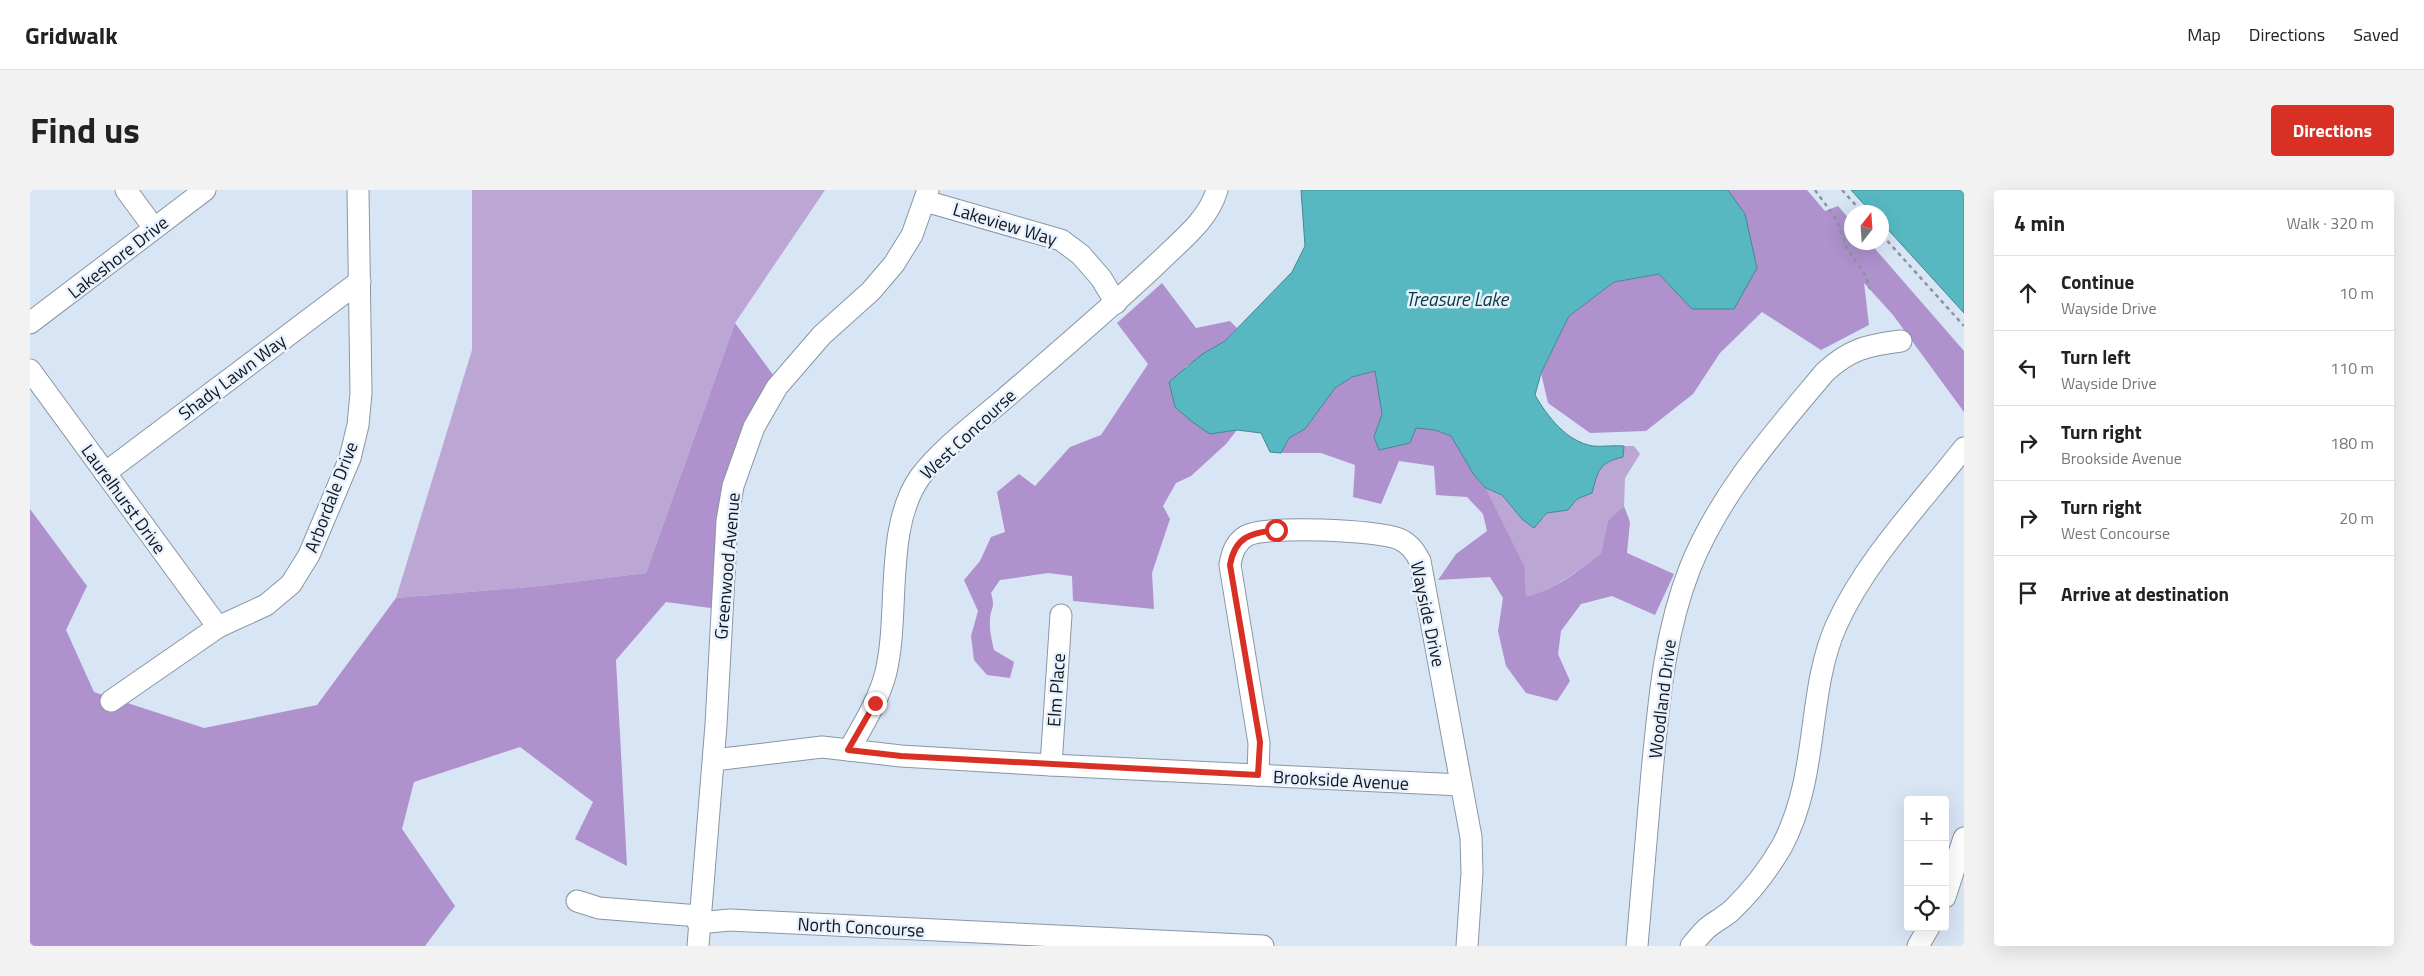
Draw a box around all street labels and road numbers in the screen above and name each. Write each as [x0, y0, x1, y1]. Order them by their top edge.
street label: Lakeview Way [950, 195, 1061, 253]
street label: Lakeshore Drive [62, 209, 174, 305]
street label: Shady Lawn Way [172, 327, 292, 427]
street label: West Concourse [914, 382, 1022, 486]
street label: Laurelhurst Drive [75, 438, 173, 560]
street label: Arbordale Drive [297, 438, 365, 556]
street label: Greenwood Avenue [707, 491, 747, 641]
street label: Wayside Drive [1404, 559, 1452, 669]
street label: Woodland Drive [1641, 638, 1683, 760]
street label: Elm Place [1040, 652, 1072, 728]
street label: Brookside Avenue [1272, 763, 1410, 797]
street label: North Concourse [797, 910, 925, 944]

